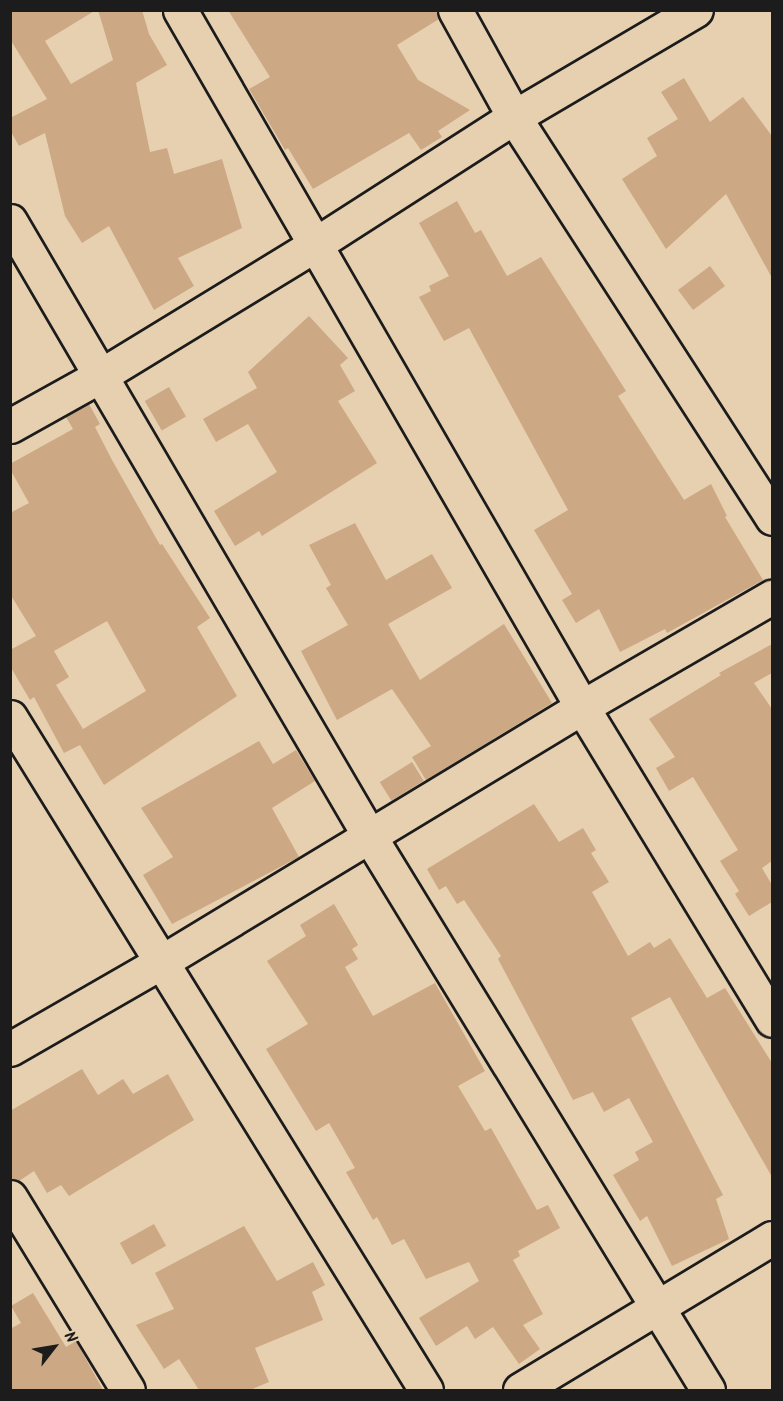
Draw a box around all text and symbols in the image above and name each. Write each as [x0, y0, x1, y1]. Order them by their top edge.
north arrow [24, 1317, 84, 1377]
text: N [57, 1327, 83, 1348]

